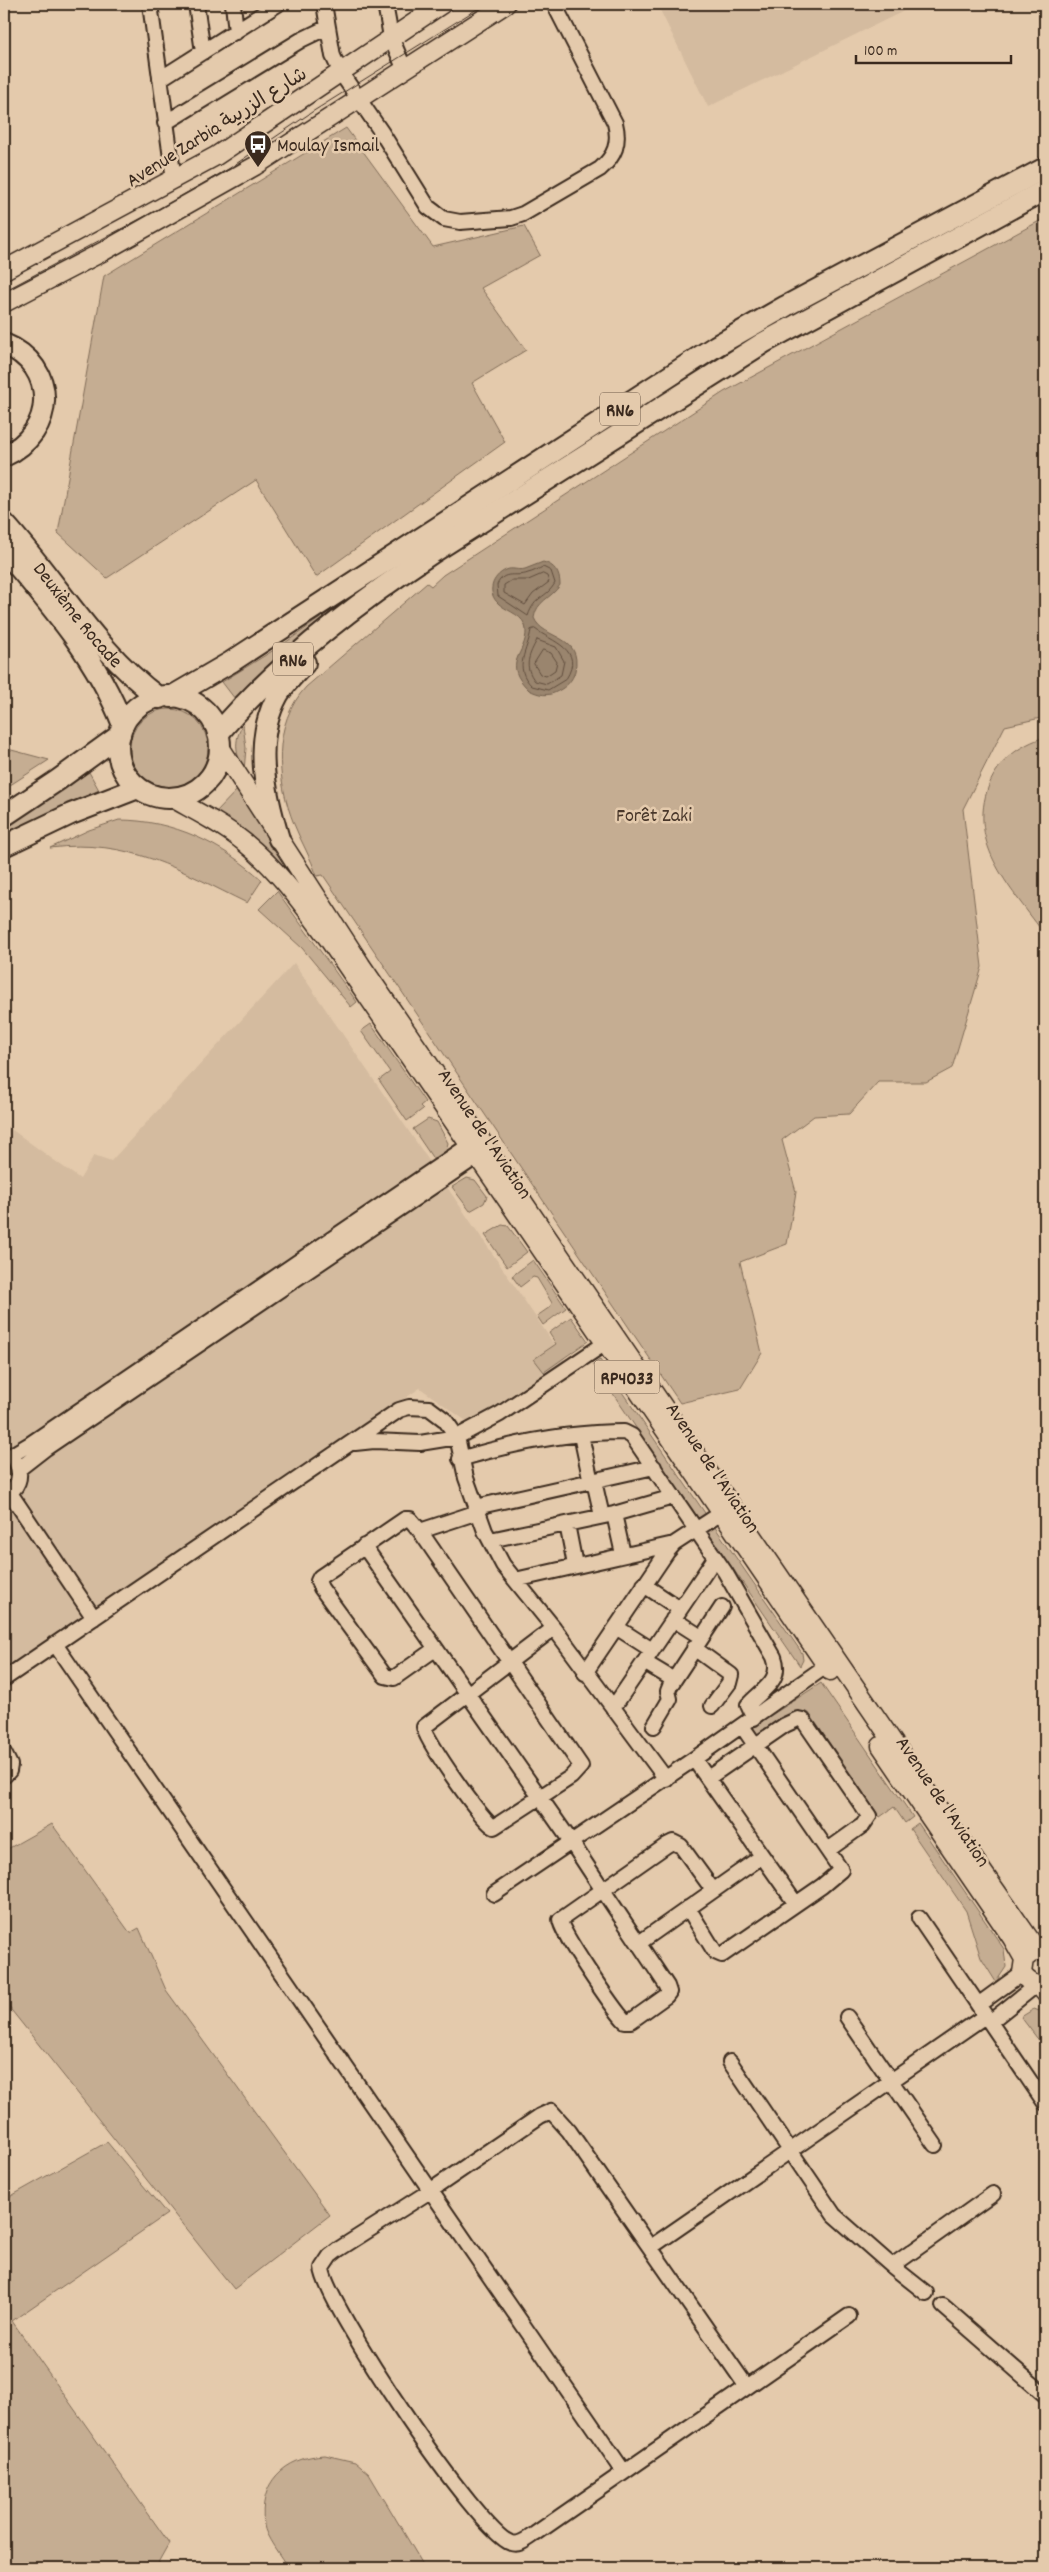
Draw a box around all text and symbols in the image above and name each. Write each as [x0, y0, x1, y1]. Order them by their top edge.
scale bar [856, 32, 1012, 64]
text: 100 m [864, 41, 897, 63]
street label: Avenue Zarbia شارع الزربية [122, 61, 313, 196]
bus stop icon: Moulay Ismail [243, 129, 273, 168]
place label: Moulay Ismail [277, 133, 379, 161]
road number: RN6 [600, 392, 640, 426]
street label: Deuxième Rocade [25, 557, 128, 676]
road number: RN6 [273, 642, 313, 676]
park label: Forêt Zaki [616, 803, 692, 831]
street label: Avenue de l'Aviation [429, 1064, 538, 1206]
road number: RP4033 [594, 1360, 660, 1394]
street label: Avenue de l'Aviation [657, 1398, 766, 1540]
street label: Avenue de l'Aviation [887, 1732, 996, 1874]

